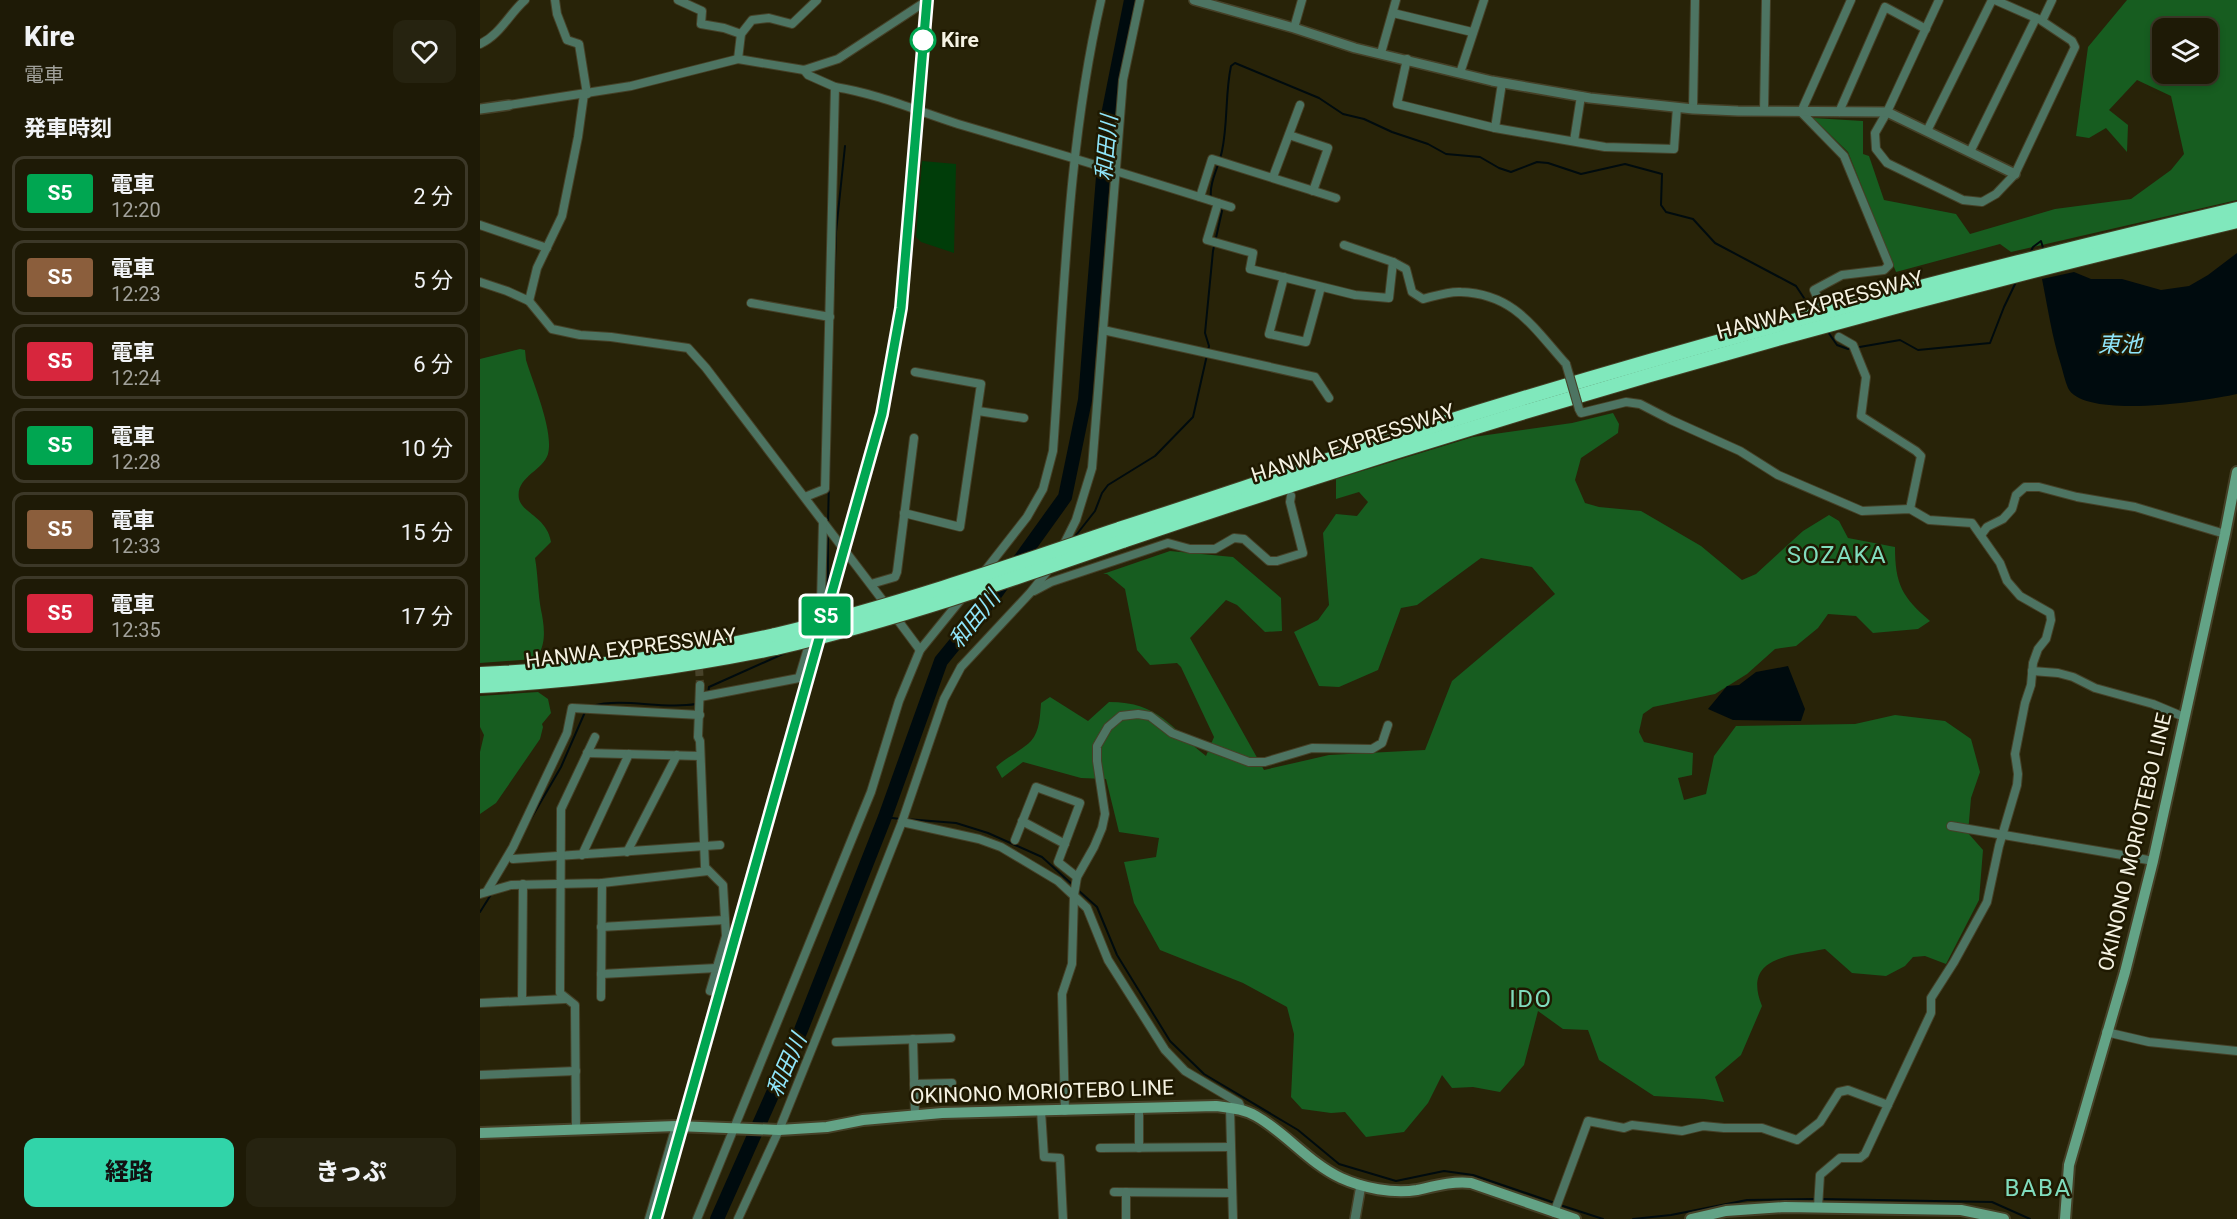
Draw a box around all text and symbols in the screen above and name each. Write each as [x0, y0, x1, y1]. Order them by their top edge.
map controls [2152, 18, 2218, 84]
button: layers [2152, 18, 2218, 84]
text: Kire [24, 20, 75, 53]
button: heart [393, 20, 456, 83]
marker: Kire [910, 27, 936, 53]
place label: Kire [941, 28, 979, 52]
text: 電車 [24, 63, 64, 87]
water label: 和田川 [1091, 112, 1122, 182]
text: 発車時刻 [24, 116, 112, 141]
text: 電車 [111, 172, 155, 197]
text: S5 [48, 181, 72, 205]
text: 2 分 [413, 184, 453, 209]
text: 12:20 [111, 198, 161, 222]
text: 電車 [111, 256, 155, 281]
text: S5 [48, 265, 72, 289]
street label: HANWA EXPRESSWAY [1714, 266, 1926, 344]
text: 5 分 [413, 268, 453, 293]
text: 12:23 [111, 282, 161, 306]
water label: 東池 [2098, 332, 2144, 357]
text: 電車 [111, 340, 155, 365]
text: S5 [48, 349, 72, 373]
text: 6 分 [413, 352, 453, 377]
text: 12:24 [111, 366, 161, 390]
street label: HANWA EXPRESSWAY [1248, 399, 1458, 487]
text: 電車 [111, 424, 155, 449]
text: S5 [48, 433, 72, 457]
text: 10 分 [401, 436, 453, 461]
text: 12:28 [111, 450, 161, 474]
text: 電車 [111, 508, 155, 533]
text: S5 [48, 517, 72, 541]
text: 15 分 [401, 520, 453, 545]
text: 12:33 [111, 534, 161, 558]
district label: SOZAKA [1787, 541, 1887, 569]
water label: 和田川 [944, 584, 1006, 653]
text: 電車 [111, 592, 155, 617]
line badge: S5 [799, 596, 853, 636]
text: S5 [48, 601, 72, 625]
text: 17 分 [401, 604, 453, 629]
text: S5 [814, 604, 838, 628]
text: 12:35 [111, 618, 161, 642]
street label: HANWA EXPRESSWAY [524, 623, 738, 673]
street label: OKINONO MORIOTEBO LINE [2094, 711, 2176, 973]
district label: IDO [1509, 985, 1553, 1013]
water label: 和田川 [762, 1028, 812, 1100]
street label: OKINONO MORIOTEBO LINE [910, 1075, 1174, 1109]
button: 経路 [24, 1138, 234, 1207]
button: きっぷ [246, 1138, 456, 1207]
district label: BABA [2004, 1174, 2072, 1202]

